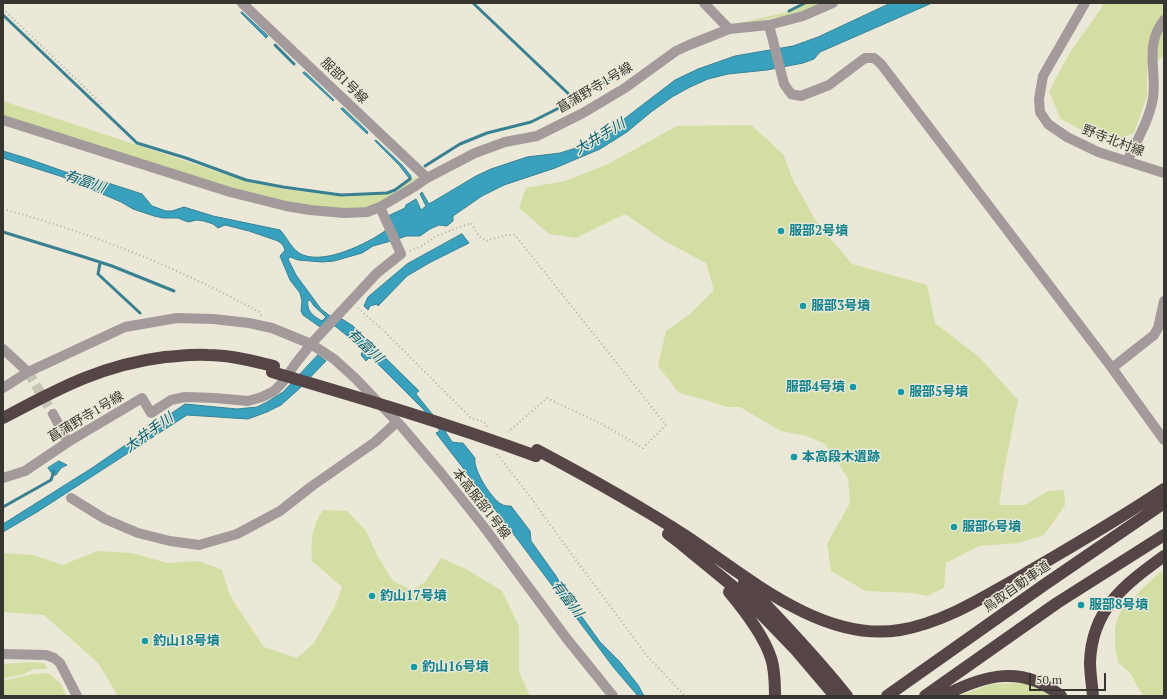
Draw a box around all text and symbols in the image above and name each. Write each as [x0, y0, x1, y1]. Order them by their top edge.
street label: 服部1号線 [317, 55, 371, 107]
street label: 菖蒲野寺1号線 [555, 59, 635, 117]
water label: 大井手川 [572, 115, 628, 159]
street label: 野寺北村線 [1080, 122, 1146, 160]
water label: 有富川 [62, 167, 108, 197]
place label: 服部2号墳 [789, 223, 848, 239]
marker: 服部2号墳 [776, 226, 786, 236]
place label: 服部3号墳 [811, 298, 870, 314]
marker: 服部3号墳 [798, 301, 808, 311]
water label: 有富川 [344, 326, 386, 366]
place label: 服部4号墳 [786, 379, 845, 395]
marker: 服部4号墳 [848, 382, 858, 392]
place label: 服部5号墳 [909, 384, 968, 400]
marker: 服部5号墳 [896, 387, 906, 397]
street label: 菖蒲野寺1号線 [46, 388, 126, 446]
water label: 大井手川 [121, 410, 177, 456]
place label: 本高段木遺跡 [802, 449, 880, 465]
marker: 本高段木遺跡 [789, 452, 799, 462]
street label: 本高服部1号線 [449, 466, 513, 542]
place label: 服部6号墳 [962, 519, 1021, 535]
marker: 服部6号墳 [949, 522, 959, 532]
street label: 鳥取自動車道 [981, 558, 1053, 616]
water label: 有富川 [548, 577, 586, 621]
place label: 釣山17号墳 [380, 588, 447, 604]
marker: 釣山17号墳 [367, 591, 377, 601]
place label: 服部8号墳 [1089, 597, 1148, 613]
marker: 服部8号墳 [1076, 600, 1086, 610]
place label: 釣山18号墳 [153, 633, 220, 649]
marker: 釣山18号墳 [140, 636, 150, 646]
place label: 釣山16号墳 [422, 659, 489, 675]
marker: 釣山16号墳 [409, 662, 419, 672]
scale bar [1031, 665, 1108, 691]
text: 50 m [1036, 672, 1062, 687]

